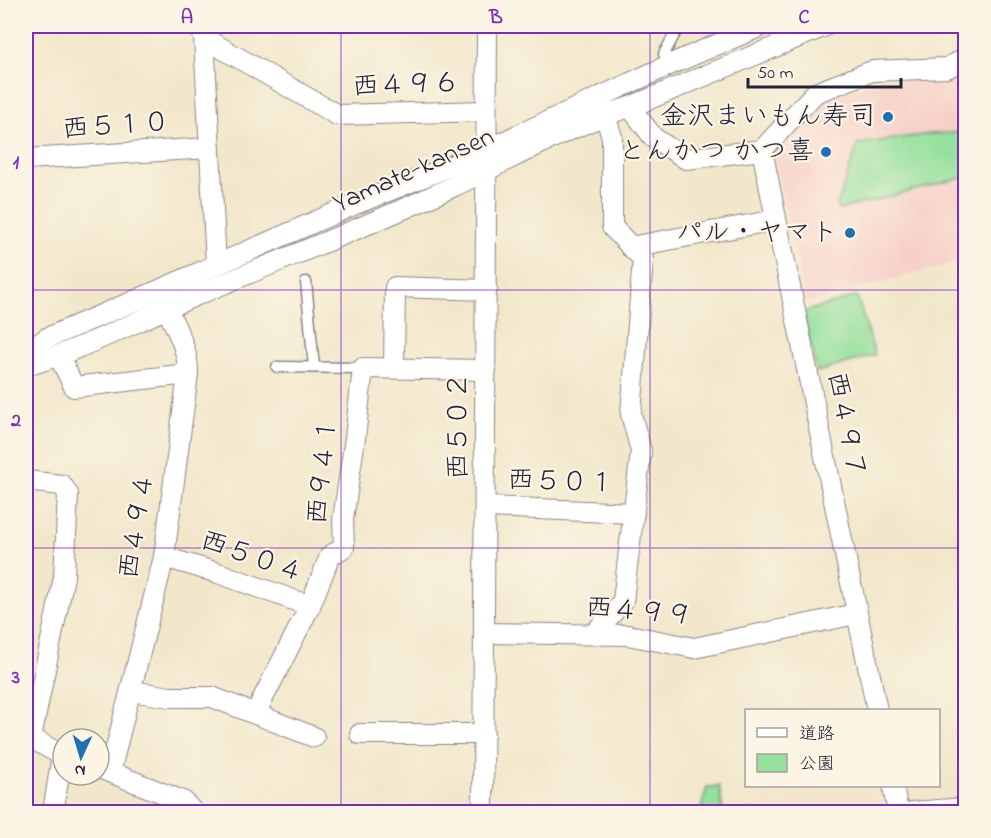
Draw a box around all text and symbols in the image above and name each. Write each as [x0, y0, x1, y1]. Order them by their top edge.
text: A [181, 4, 193, 33]
text: B [488, 4, 503, 33]
text: C [799, 4, 810, 33]
scale bar [748, 51, 901, 89]
text: 50 m [757, 61, 794, 87]
street label: 西４９６ [351, 65, 461, 107]
place label: 金沢まいもん寿司 [660, 98, 876, 137]
street label: 西５１０ [61, 104, 171, 150]
marker: 金沢まいもん寿司 [881, 110, 895, 124]
street label: Yamate-kansen [327, 118, 501, 224]
place label: とんかつ かつ喜 [618, 133, 814, 172]
marker: とんかつ かつ喜 [819, 145, 833, 159]
text: 1 [13, 149, 20, 178]
place label: パル・ヤマト [676, 214, 838, 253]
marker: パル・ヤマト [843, 226, 857, 240]
street label: 西４９７ [816, 368, 874, 482]
street label: 西５０２ [440, 372, 479, 480]
text: 2 [10, 407, 21, 436]
street label: 西９４１ [299, 415, 349, 527]
street label: 西５０１ [506, 462, 616, 504]
street label: 西４９４ [110, 470, 166, 582]
street label: 西５０４ [195, 522, 309, 594]
street label: 西４９９ [584, 589, 694, 637]
text: 3 [11, 664, 20, 693]
legend [745, 709, 940, 787]
text: 道路 [799, 722, 835, 748]
north arrow [51, 727, 111, 787]
text: 公園 [799, 752, 835, 778]
text: N [74, 758, 86, 782]

